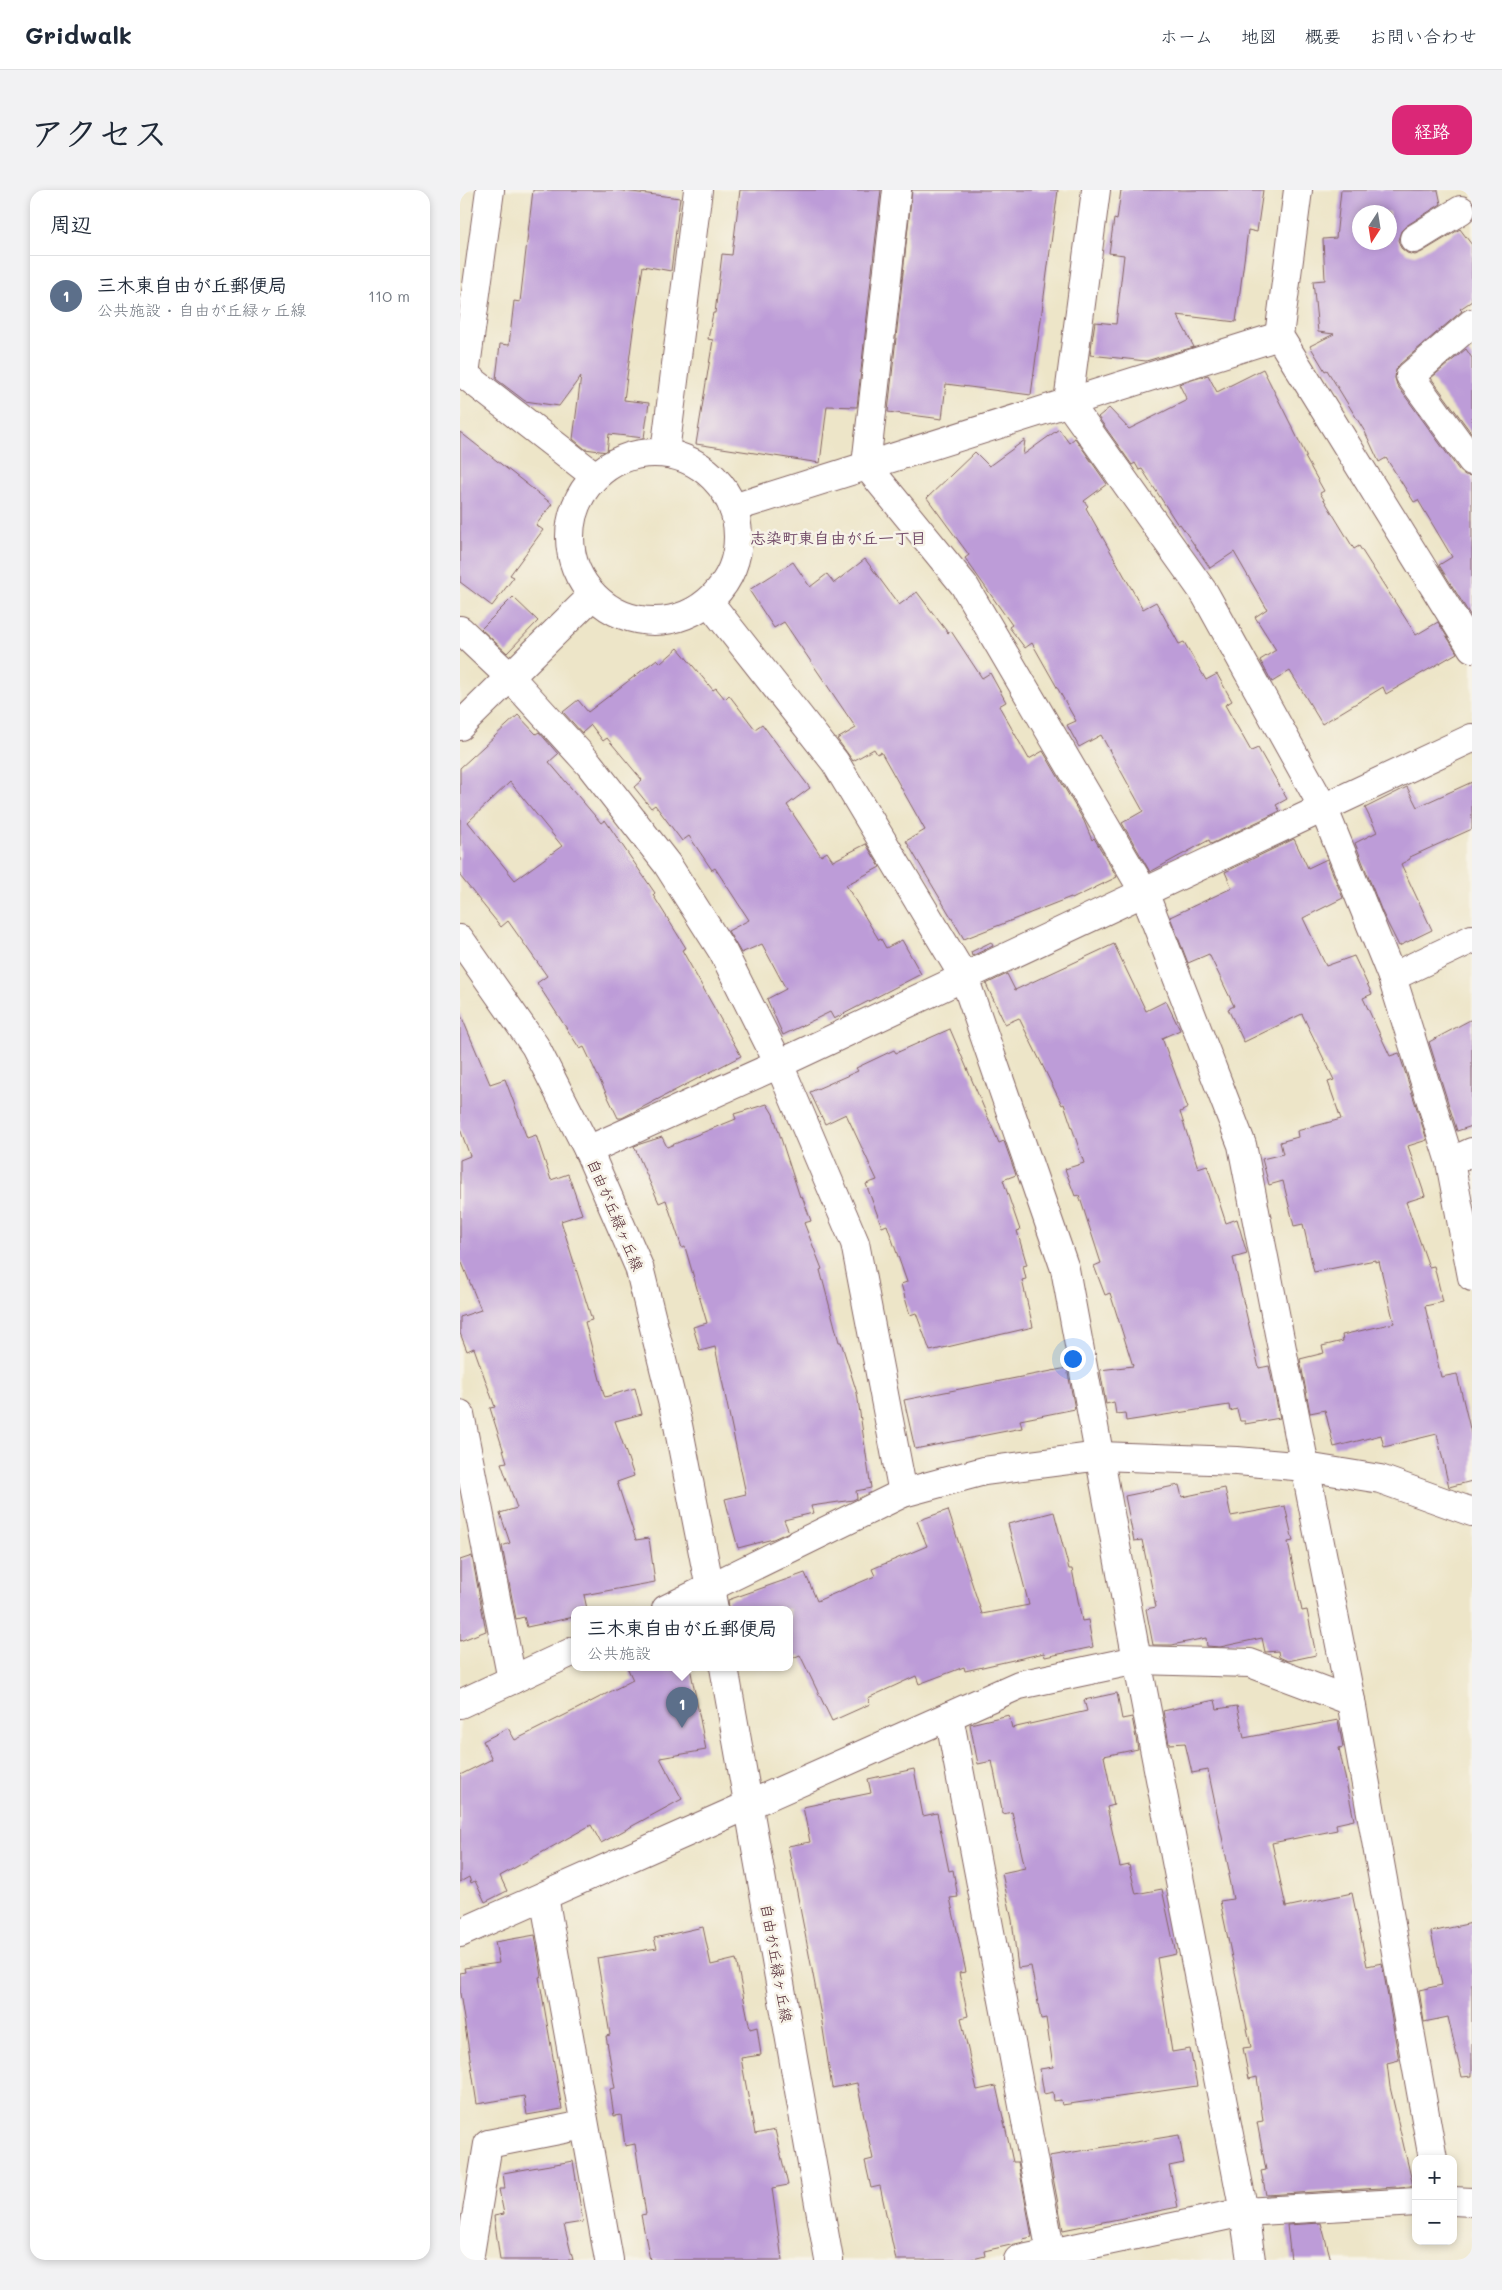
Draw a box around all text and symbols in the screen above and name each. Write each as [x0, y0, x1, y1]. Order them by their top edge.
text: Gridwalk [25, 19, 132, 50]
text: ホーム [1160, 24, 1213, 48]
text: 地図 [1241, 24, 1277, 48]
text: 概要 [1305, 24, 1341, 48]
text: お問い合わせ [1369, 24, 1477, 48]
button: 経路 [1392, 105, 1472, 155]
text: アクセス [30, 109, 168, 155]
north arrow [1352, 205, 1397, 250]
text: 周辺 [50, 210, 92, 237]
text: 三木東自由が丘郵便局 [97, 272, 287, 297]
text: 1 [62, 285, 70, 306]
text: 110 m [368, 285, 410, 306]
text: 公共施設 · 自由が丘緑ヶ丘線 [97, 299, 306, 320]
district label: 志染町東自由が丘一丁目 [750, 527, 926, 548]
street label: 自由が丘緑ヶ丘線 [583, 1155, 649, 1274]
your location [1060, 1346, 1086, 1372]
popup [571, 1606, 793, 1671]
text: 三木東自由が丘郵便局 [587, 1615, 777, 1640]
text: 公共施設 [587, 1642, 651, 1663]
pin: 1 [666, 1687, 698, 1728]
street label: 自由が丘緑ヶ丘線 [757, 1902, 797, 2024]
map controls [1412, 2155, 1457, 2245]
button: + [1412, 2155, 1457, 2200]
button: − [1412, 2200, 1457, 2245]

